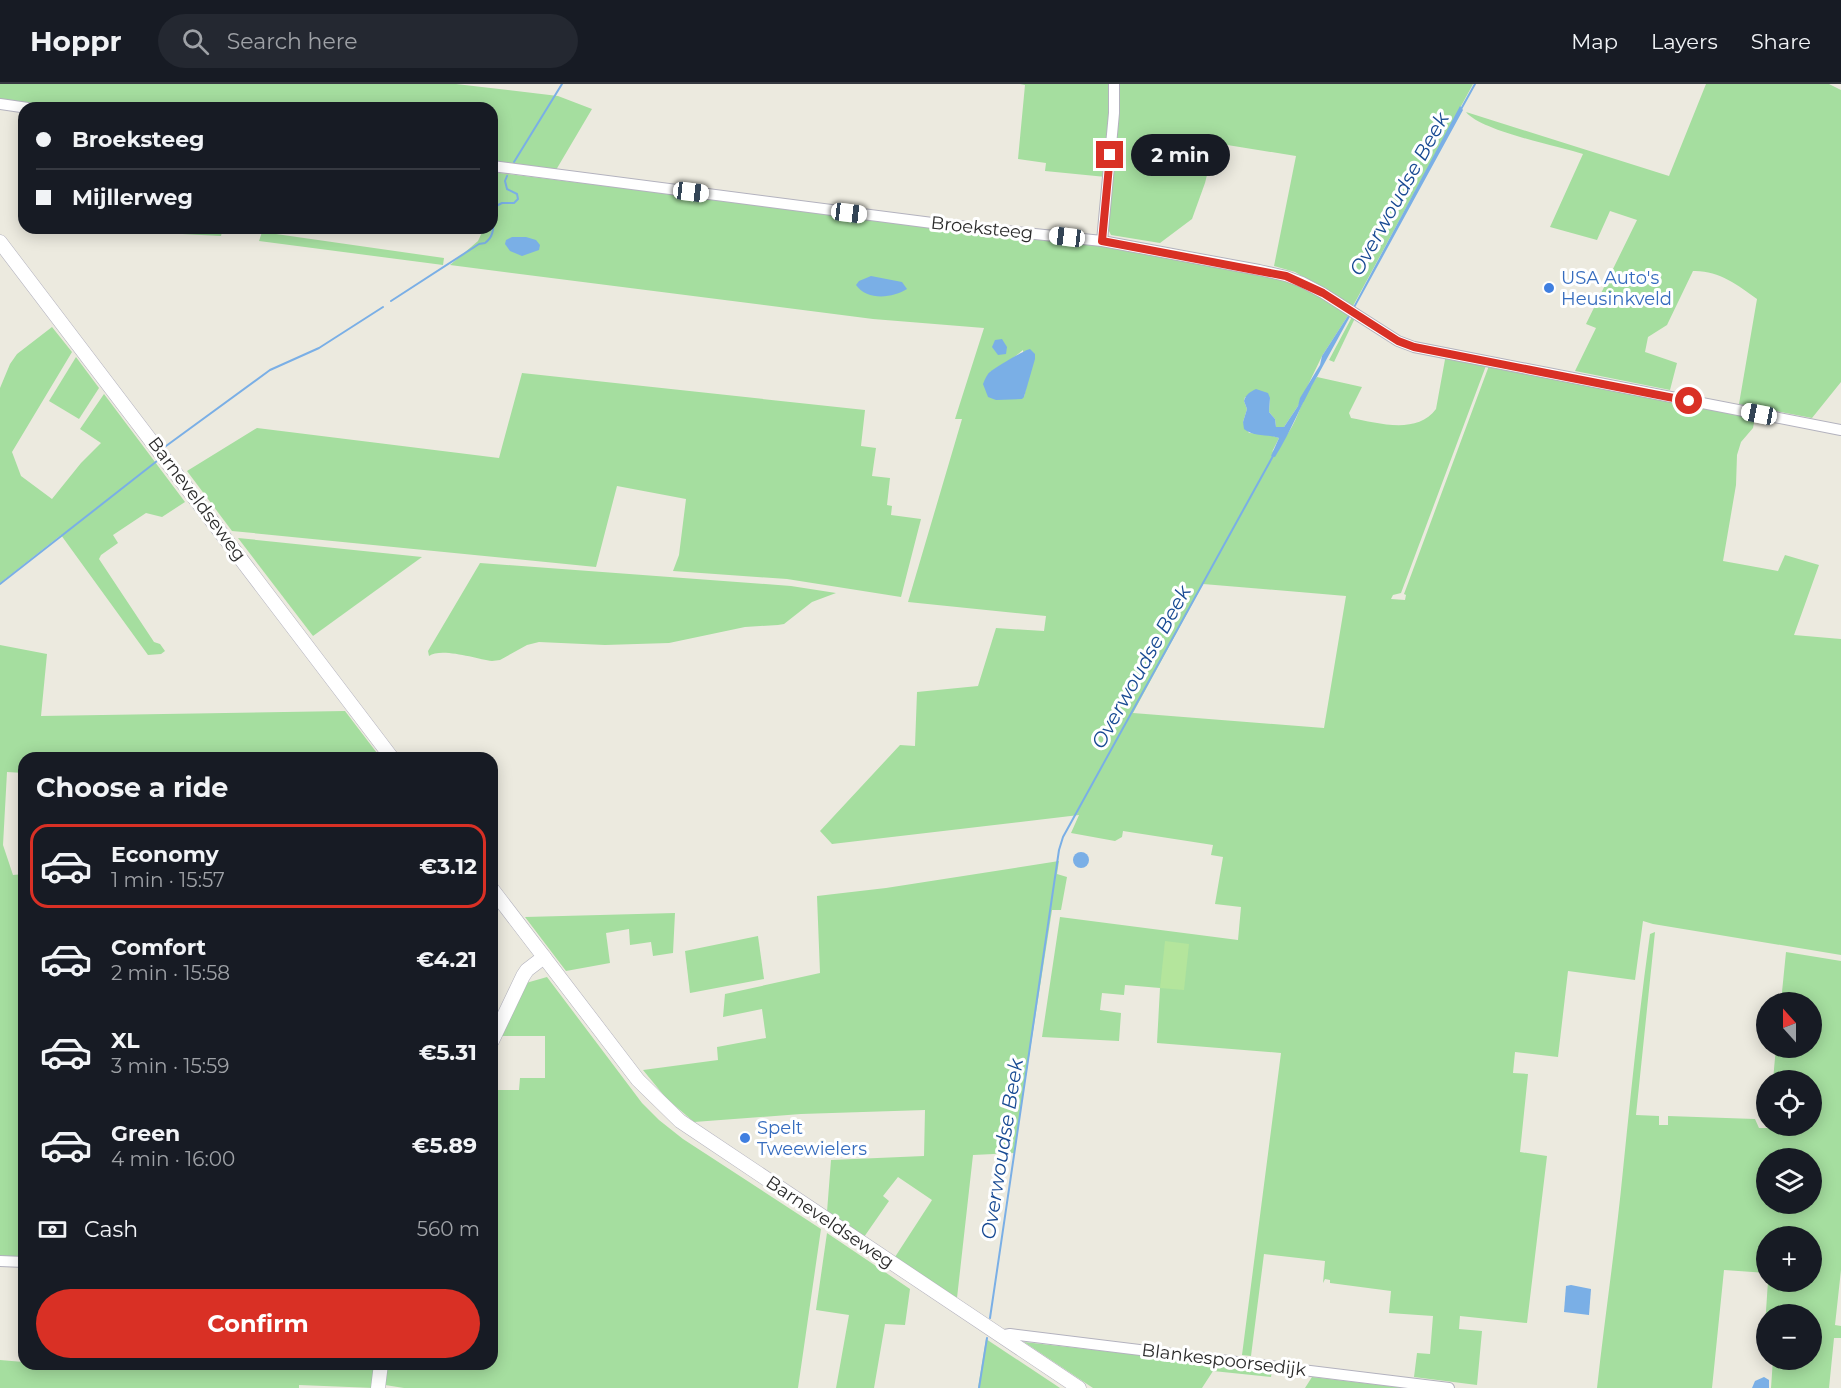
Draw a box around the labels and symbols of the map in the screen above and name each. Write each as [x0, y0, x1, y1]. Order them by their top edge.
water label: Overwoudse Beek [1344, 107, 1454, 280]
callout: 2 min [1131, 134, 1230, 176]
route end [1096, 141, 1123, 168]
car [672, 181, 710, 203]
car [830, 202, 868, 224]
street label: Broeksteeg [930, 212, 1034, 244]
car [1048, 226, 1086, 248]
place label: USA Auto's Heusinkveld [1561, 267, 1672, 310]
marker: USA Auto's Heusinkveld [1542, 281, 1556, 295]
route start [1675, 387, 1702, 414]
car [1740, 402, 1778, 426]
street label: Barneveldseweg [143, 433, 251, 565]
water label: Overwoudse Beek [1086, 580, 1196, 753]
north arrow [1756, 992, 1822, 1058]
water label: Overwoudse Beek [976, 1056, 1028, 1241]
place label: Spelt Tweewielers [757, 1117, 867, 1160]
marker: Spelt Tweewielers [738, 1131, 752, 1145]
street label: Barneveldseweg [762, 1171, 898, 1273]
street label: Blankespoorsedijk [1140, 1339, 1308, 1381]

